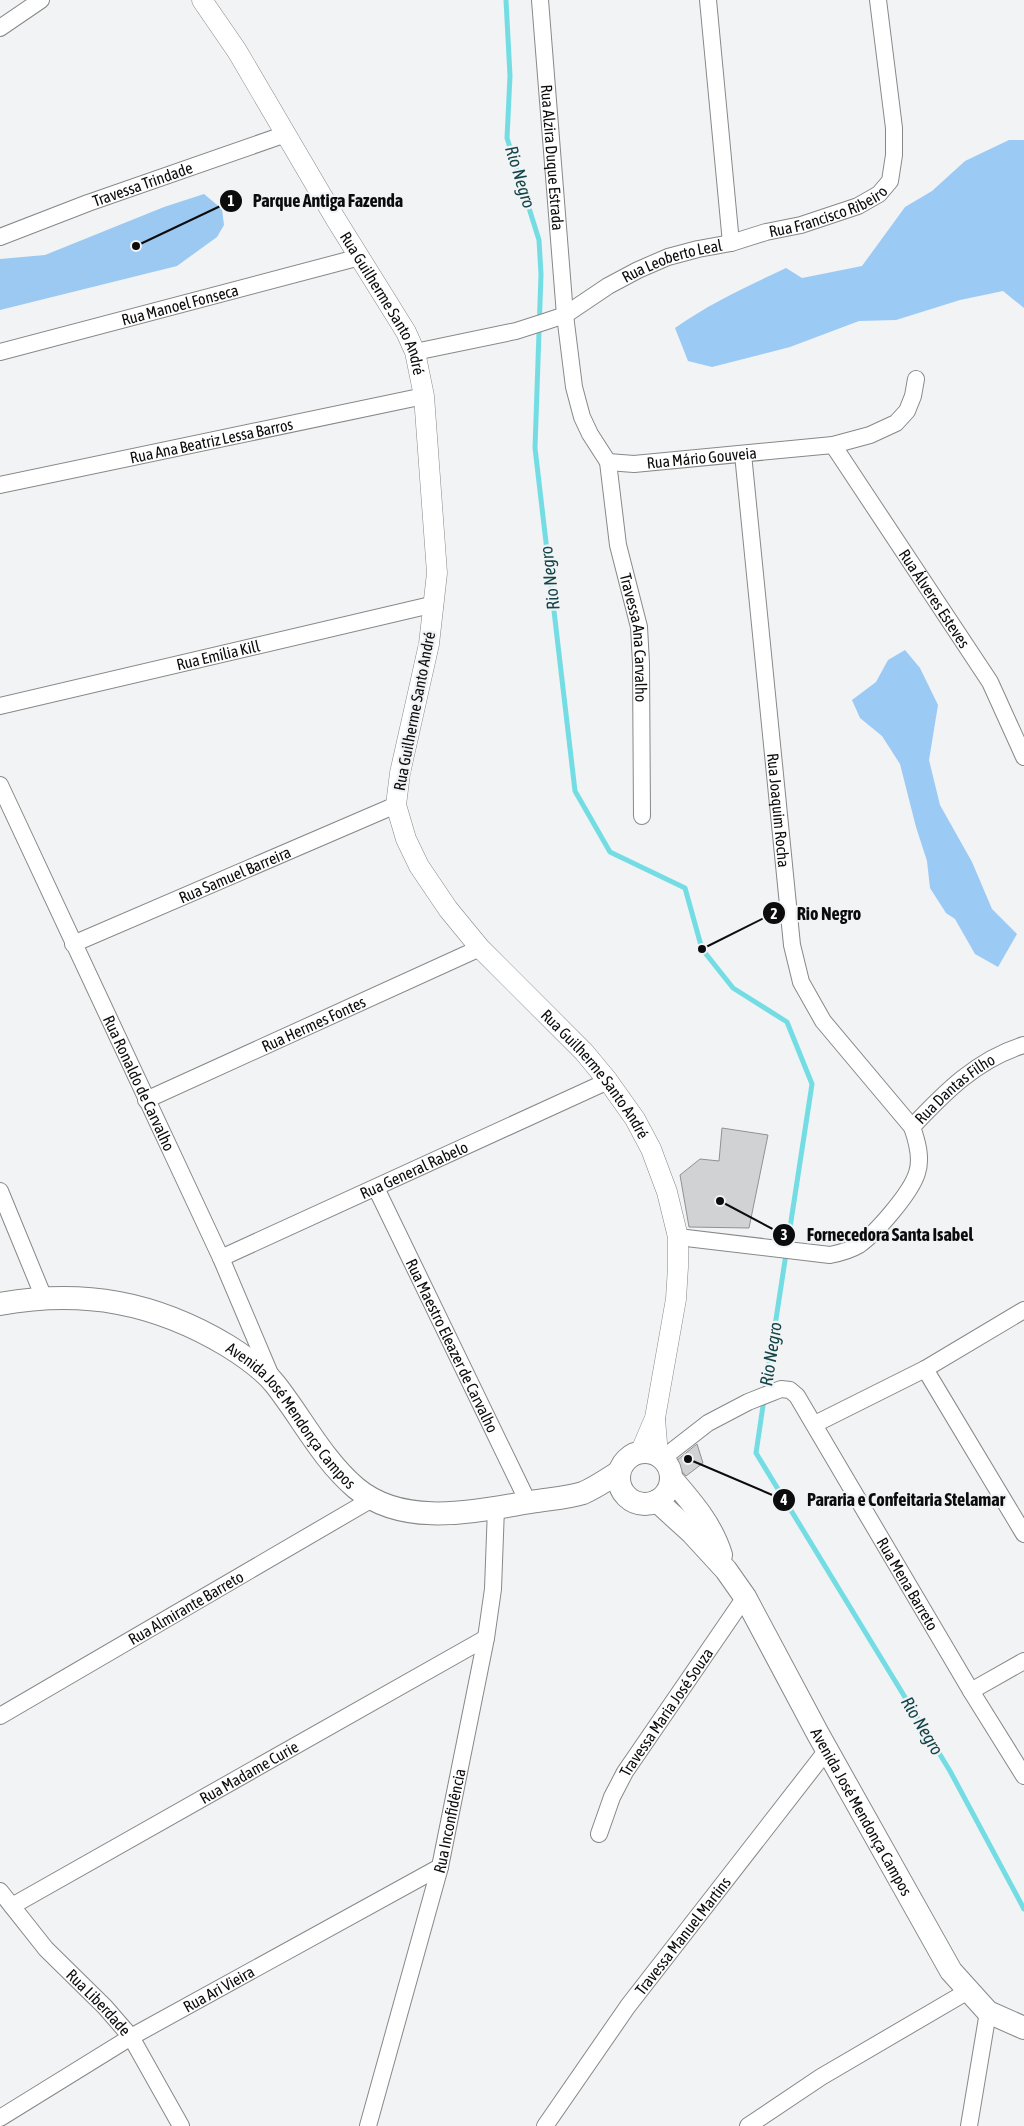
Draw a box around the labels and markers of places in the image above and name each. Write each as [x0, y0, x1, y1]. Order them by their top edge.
callout: Parque Antiga Fazenda [218, 184, 414, 217]
callout: Rio Negro [761, 897, 871, 930]
callout: Fornecedora Santa Isabel [771, 1219, 983, 1252]
callout: Pararia e Confeitaria Stelamar [772, 1483, 1015, 1516]

